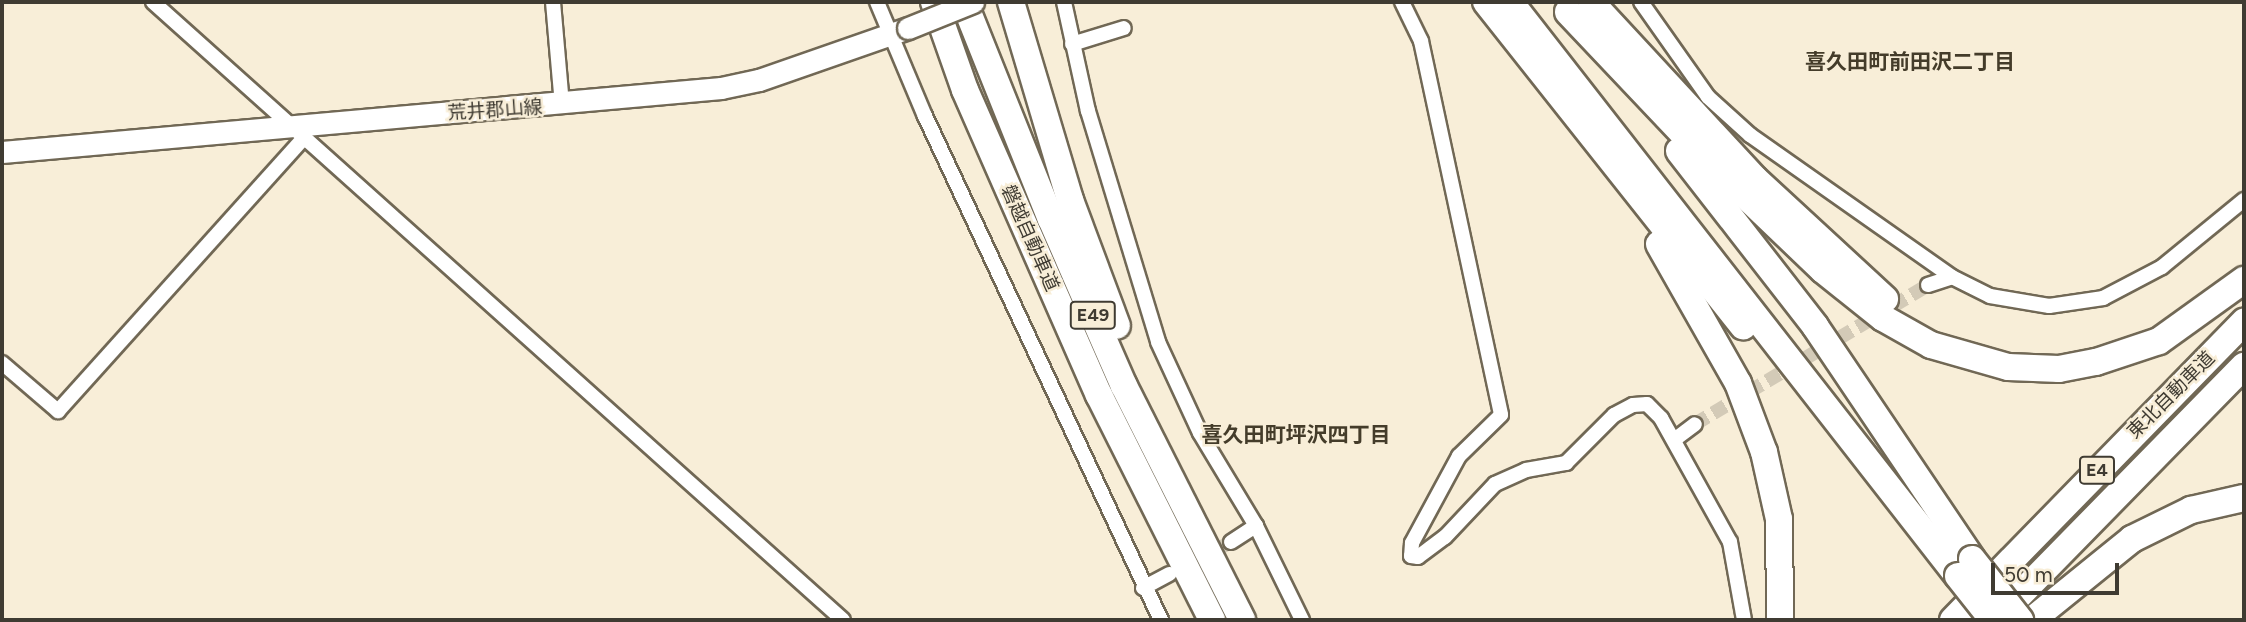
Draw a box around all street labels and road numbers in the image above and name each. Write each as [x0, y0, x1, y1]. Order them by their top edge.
street label: 荒井郡山線 [447, 95, 543, 125]
street label: 磐越自動車道 [996, 181, 1064, 295]
road number: E49 [1068, 300, 1118, 330]
street label: 東北自動車道 [2123, 347, 2219, 443]
road number: E4 [2078, 456, 2116, 484]

